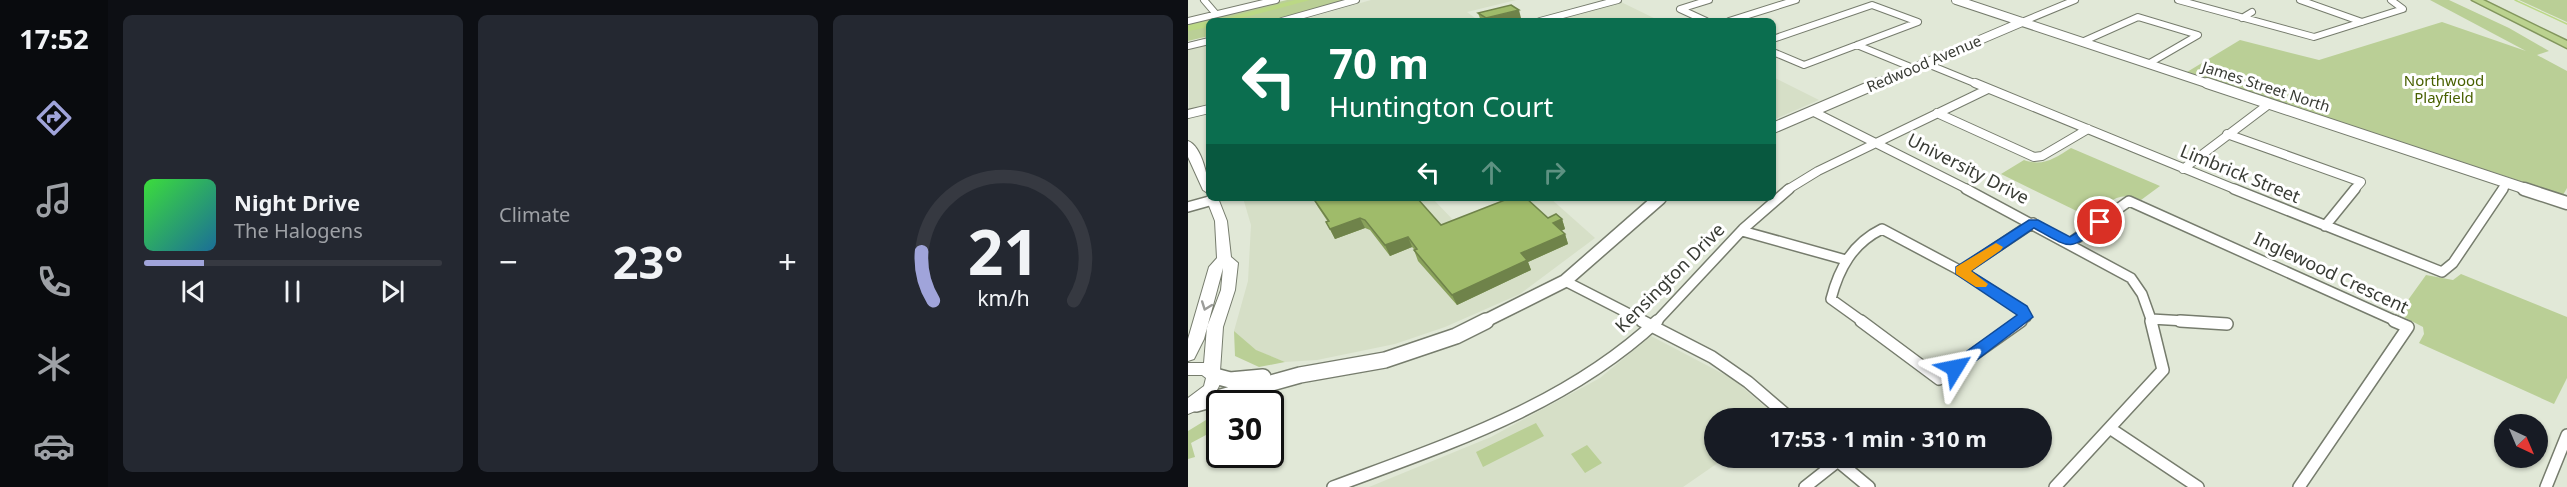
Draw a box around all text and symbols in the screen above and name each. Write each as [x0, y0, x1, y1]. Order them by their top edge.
text: 17:52 [19, 20, 89, 57]
street label: Redwood Avenue [1863, 30, 1984, 96]
text: 70 m [1329, 34, 1429, 91]
icon: left [1230, 42, 1308, 120]
street label: James Street North [2198, 55, 2333, 116]
park label: Northwood Playfield [2404, 70, 2484, 107]
text: Huntington Court [1329, 88, 1553, 125]
icon: directions [33, 97, 75, 139]
street label: University Drive [1903, 127, 2034, 209]
street label: Limbrick Street [2177, 138, 2304, 208]
icon: left [1412, 156, 1445, 189]
icon: ahead [1475, 156, 1508, 189]
icon: right [1538, 156, 1571, 189]
icon: music [33, 179, 75, 221]
text: Night Drive [234, 187, 360, 217]
pin [2074, 196, 2125, 247]
text: Climate [499, 201, 570, 228]
icon: arrive [2083, 205, 2116, 238]
text: 21 [967, 208, 1039, 293]
text: The Halogens [234, 217, 363, 244]
street label: Kensington Drive [1609, 217, 1729, 337]
street label: Inglewood Crescent [2250, 226, 2413, 319]
text: 23° [613, 231, 683, 292]
text: − [499, 239, 518, 284]
text: + [778, 239, 797, 284]
icon: phone [33, 261, 75, 303]
icon: previous [177, 275, 210, 308]
icon: pause [276, 275, 309, 308]
icon: next [376, 275, 409, 308]
text: km/h [977, 283, 1029, 312]
one-way arrow [1200, 300, 1213, 311]
position arrow [1923, 336, 1987, 400]
icon: climate [33, 343, 75, 385]
speed limit sign: 30 [1206, 390, 1284, 468]
north arrow [2494, 414, 2548, 468]
map controls [2494, 414, 2548, 468]
text: 17:53 · 1 min · 310 m [1769, 423, 1987, 453]
icon: car [33, 425, 75, 467]

